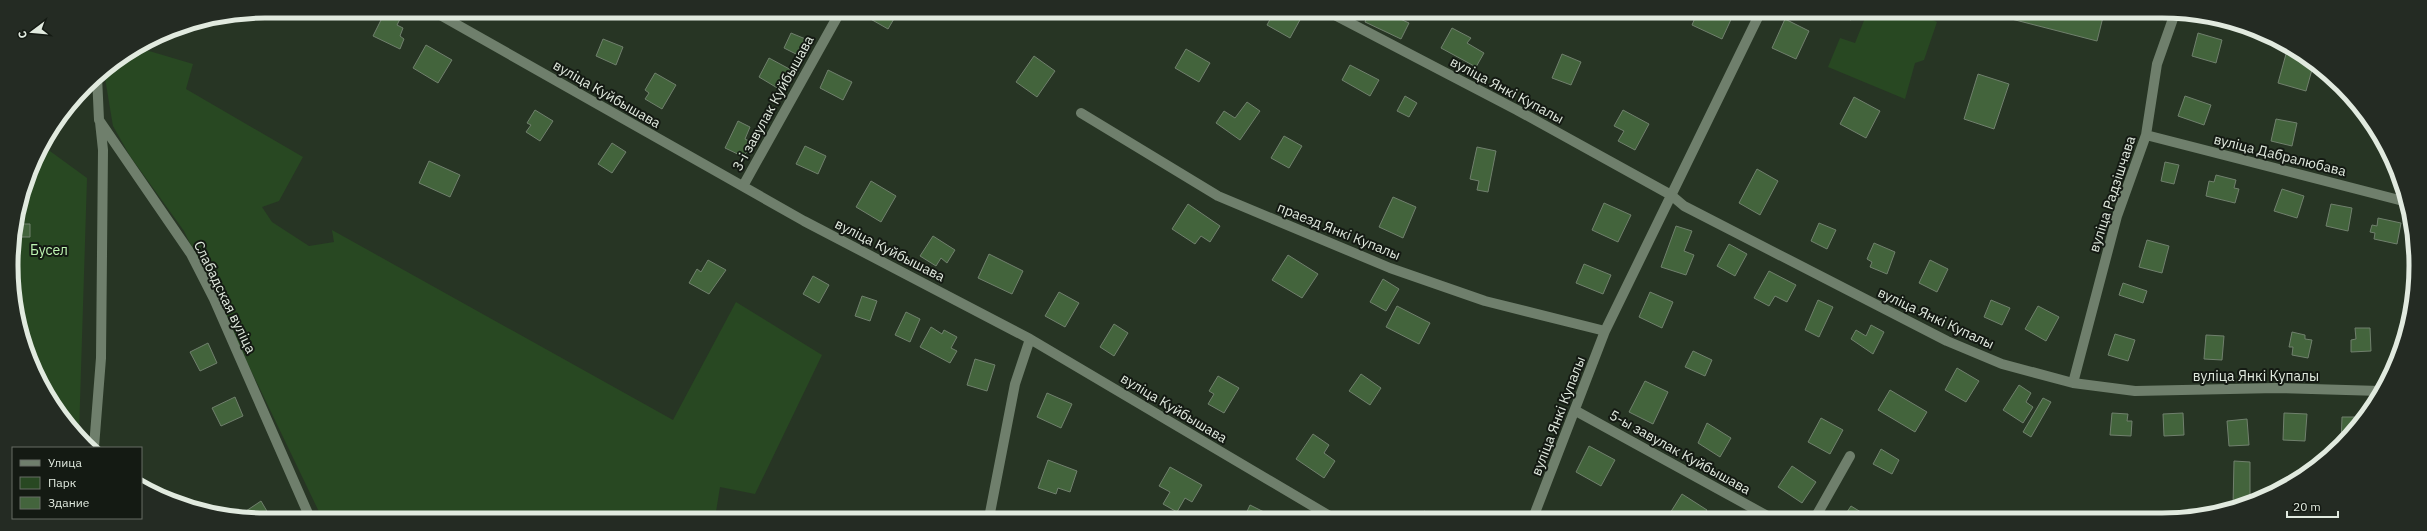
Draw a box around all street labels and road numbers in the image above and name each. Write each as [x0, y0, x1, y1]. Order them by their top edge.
street label: 3-і завулак Куйбышава [728, 32, 818, 174]
street label: вуліца Янкі Купалы [1447, 52, 1567, 128]
street label: вуліца Куйбышава [550, 56, 664, 132]
street label: вуліца Дабралюбава [2212, 130, 2349, 180]
street label: вуліца Радзішчава [2085, 133, 2139, 255]
street label: праезд Янкі Купалы [1275, 198, 1403, 264]
street label: вуліца Куйбышава [832, 214, 948, 286]
street label: Слабадская вуліца [190, 238, 260, 357]
street label: вуліца Янкі Купалы [1875, 283, 1997, 353]
street label: вуліца Янкі Купалы [1527, 354, 1589, 478]
street label: вуліца Янкі Купалы [2193, 367, 2319, 385]
street label: вуліца Куйбышава [1117, 369, 1231, 447]
street label: 5-ы завулак Куйбышава [1606, 406, 1754, 499]

